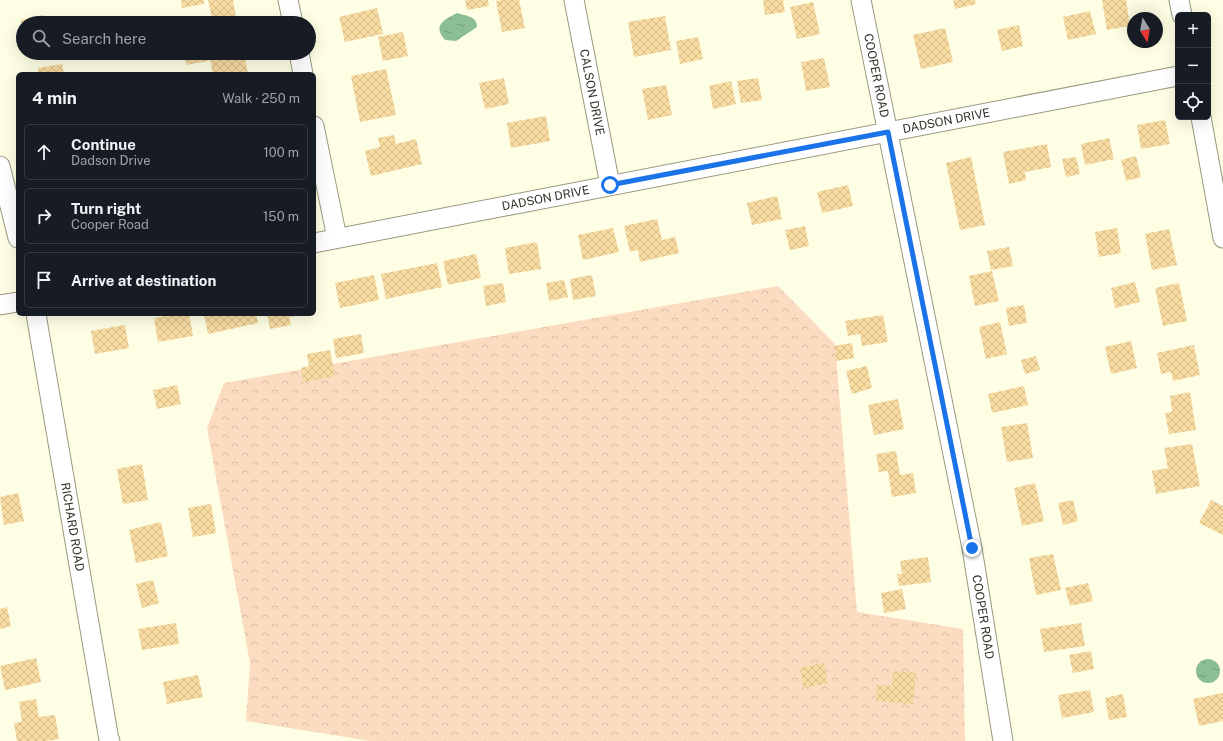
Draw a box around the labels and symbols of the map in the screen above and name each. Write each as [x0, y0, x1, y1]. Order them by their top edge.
north arrow [1127, 12, 1163, 48]
street label: COOPER ROAD [861, 32, 892, 119]
street label: CALSON DRIVE [577, 48, 607, 137]
street label: DADSON DRIVE [901, 105, 991, 136]
route start [601, 176, 619, 194]
street label: DADSON DRIVE [501, 183, 591, 214]
street label: RICHARD ROAD [58, 481, 87, 573]
route end [963, 539, 981, 557]
street label: COOPER ROAD [969, 574, 997, 660]

